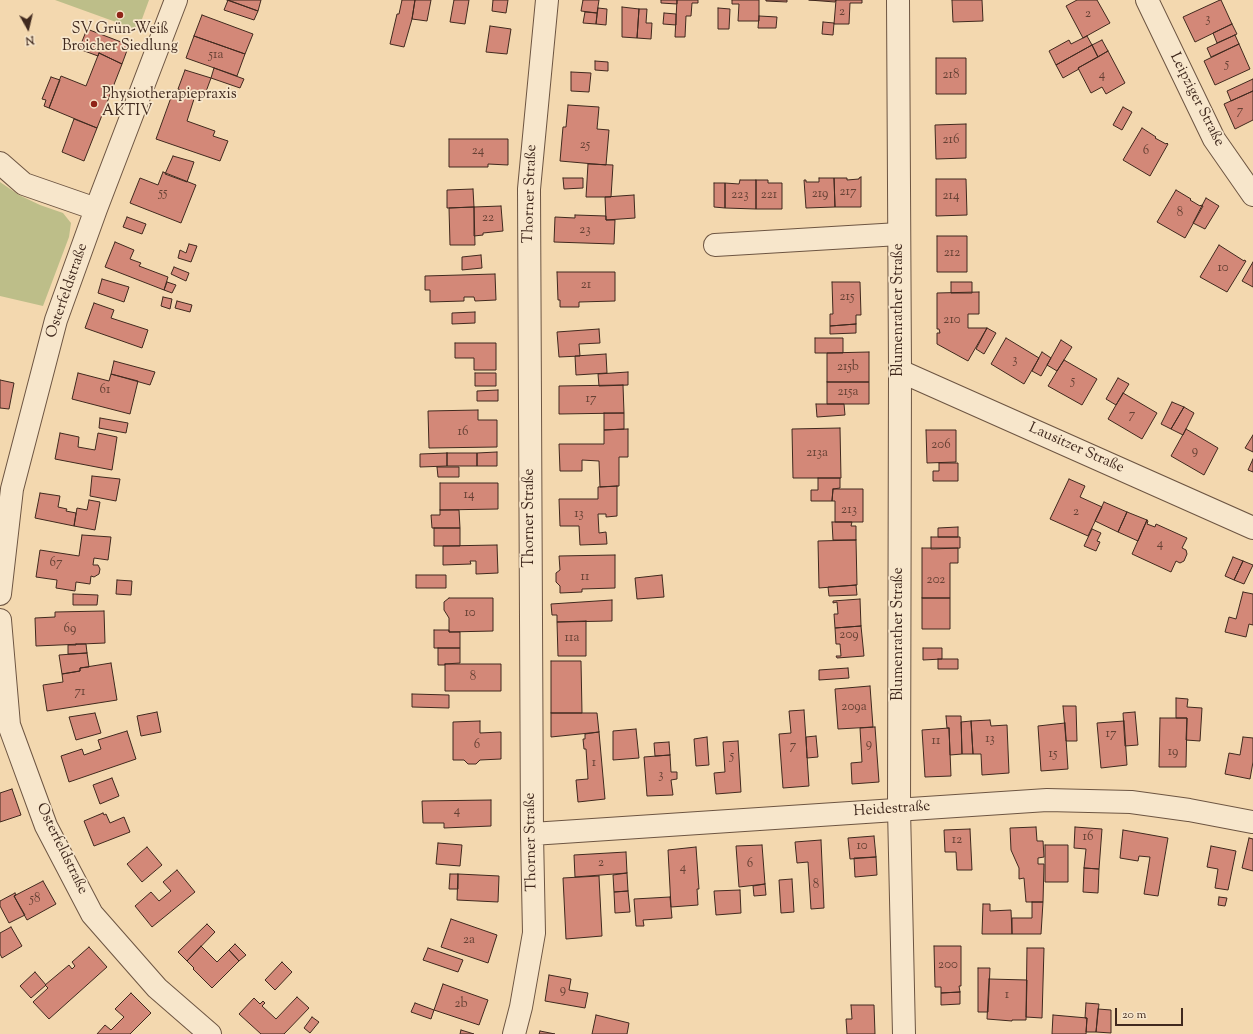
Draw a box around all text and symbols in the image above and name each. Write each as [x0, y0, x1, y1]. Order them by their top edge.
house number: 2 [839, 5, 845, 21]
house number: 2 [1085, 7, 1091, 23]
north arrow [8, 8, 48, 48]
marker: SV Grün-Weiß Broicher Siedlung [115, 10, 125, 20]
house number: 3 [1205, 12, 1211, 28]
place label: SV Grün-Weiß Broicher Siedlung [62, 21, 178, 56]
text: N [24, 31, 35, 48]
house number: 51a [209, 48, 223, 64]
street label: Leipziger Straße [1165, 50, 1227, 150]
house number: 5 [1225, 57, 1229, 73]
house number: 218 [942, 68, 960, 84]
house number: 4 [1099, 68, 1105, 84]
place label: Physiotherapiepraxis AKTIV [102, 86, 237, 121]
marker: Physiotherapiepraxis AKTIV [89, 99, 99, 109]
house number: 7 [1237, 104, 1243, 120]
house number: 216 [943, 133, 959, 149]
house number: 25 [580, 138, 590, 154]
house number: 24 [472, 144, 484, 160]
street label: Thorner Straße [520, 144, 542, 244]
house number: 6 [1143, 144, 1149, 160]
house number: 217 [839, 185, 857, 201]
house number: 55 [158, 186, 168, 202]
house number: 219 [812, 187, 828, 203]
house number: 223 [731, 188, 749, 204]
house number: 221 [761, 188, 777, 204]
house number: 214 [942, 189, 960, 205]
house number: 8 [1177, 206, 1183, 222]
house number: 22 [482, 211, 494, 227]
house number: 23 [579, 223, 591, 239]
street label: Osterfeldstraße [43, 241, 93, 341]
street label: Blumenrather Straße [890, 243, 908, 377]
house number: 212 [944, 246, 960, 262]
house number: 10 [1217, 261, 1229, 277]
house number: 21 [581, 278, 591, 294]
house number: 215 [840, 290, 854, 306]
house number: 210 [943, 313, 961, 329]
house number: 3 [1012, 353, 1018, 369]
house number: 215b [837, 360, 859, 376]
house number: 5 [1071, 374, 1075, 390]
house number: 61 [100, 383, 110, 399]
house number: 215a [838, 385, 858, 401]
house number: 17 [586, 392, 596, 408]
house number: 7 [1129, 408, 1135, 424]
street label: Lausitzer Straße [1025, 420, 1127, 478]
house number: 16 [458, 425, 468, 441]
house number: 206 [931, 438, 951, 454]
house number: 9 [1192, 444, 1198, 460]
house number: 213a [806, 446, 828, 462]
street label: Thorner Straße [521, 468, 539, 568]
house number: 14 [464, 488, 474, 504]
house number: 213 [841, 503, 857, 519]
house number: 2 [1073, 505, 1079, 521]
house number: 13 [574, 507, 584, 523]
house number: 4 [1157, 537, 1163, 553]
house number: 67 [50, 556, 62, 572]
street label: Blumenrather Straße [890, 567, 908, 701]
house number: 11 [581, 570, 589, 586]
house number: 202 [927, 573, 945, 589]
house number: 10 [464, 606, 476, 622]
house number: 69 [64, 622, 76, 638]
house number: 209 [839, 628, 859, 644]
house number: 11a [565, 631, 579, 647]
house number: 8 [470, 670, 476, 686]
house number: 71 [75, 685, 85, 701]
house number: 209a [841, 700, 867, 716]
house number: 17 [1106, 727, 1116, 743]
house number: 13 [985, 732, 995, 748]
house number: 11 [932, 734, 940, 750]
house number: 9 [866, 737, 872, 753]
house number: 6 [474, 738, 480, 754]
house number: 7 [790, 739, 796, 755]
house number: 19 [1168, 745, 1178, 761]
house number: 15 [1049, 747, 1057, 763]
house number: 5 [730, 749, 734, 765]
house number: 1 [592, 756, 596, 772]
house number: 3 [658, 768, 664, 784]
street label: Thorner Straße [522, 792, 542, 892]
street label: Heidestraße [853, 798, 931, 822]
street label: Osterfeldstraße [31, 800, 91, 898]
house number: 4 [454, 804, 460, 820]
house number: 16 [1083, 830, 1093, 846]
house number: 12 [952, 833, 962, 849]
house number: 10 [856, 839, 868, 855]
house number: 2 [598, 856, 604, 872]
house number: 6 [747, 857, 753, 873]
house number: 4 [680, 861, 686, 877]
house number: 8 [813, 878, 819, 894]
house number: 58 [30, 892, 40, 908]
house number: 2a [463, 933, 475, 949]
house number: 200 [938, 958, 958, 974]
house number: 9 [560, 983, 566, 999]
house number: 1 [1005, 988, 1009, 1004]
house number: 2b [454, 997, 468, 1013]
scale bar [1117, 1000, 1185, 1026]
text: 20 m [1122, 1006, 1146, 1024]

